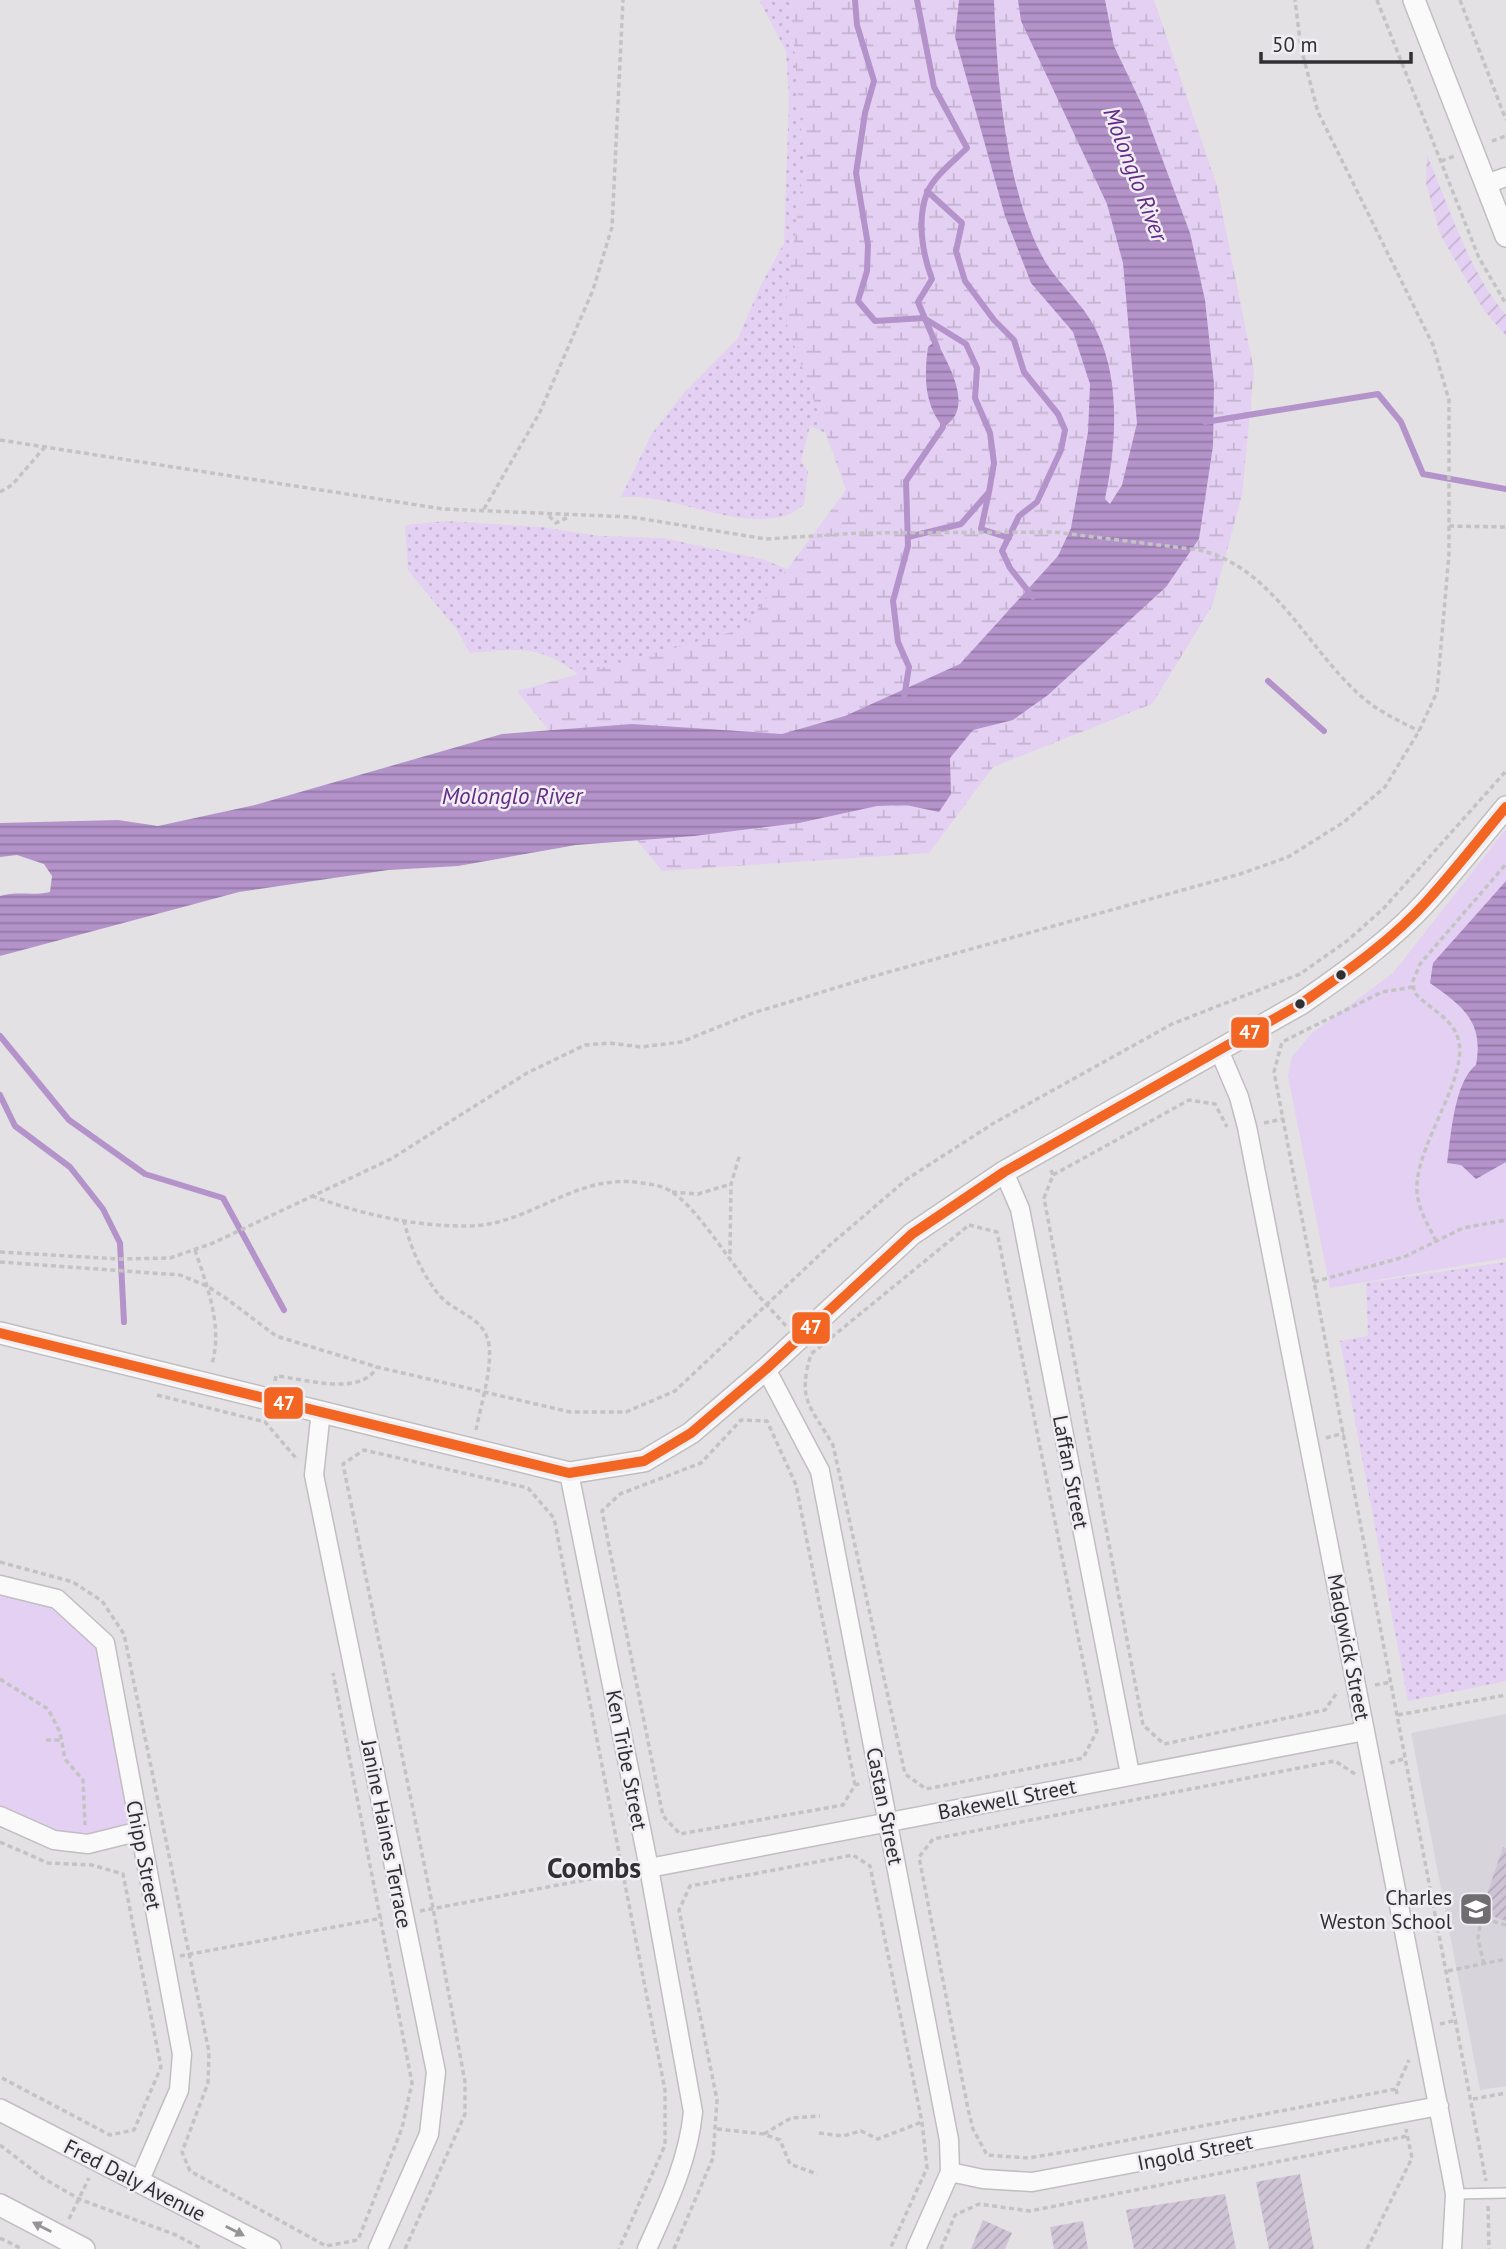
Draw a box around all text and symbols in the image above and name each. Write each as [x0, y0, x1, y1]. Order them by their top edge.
scale bar [1261, 21, 1412, 65]
text: 50 m [1272, 31, 1318, 58]
water label: Molonglo River [1097, 103, 1175, 246]
water label: Molonglo River [442, 781, 584, 810]
unlabelled marker [1334, 968, 1348, 982]
unlabelled marker [1293, 997, 1307, 1011]
line badge: 47 [1230, 1016, 1270, 1049]
text: 47 [1239, 1020, 1261, 1044]
line badge: 47 [791, 1311, 831, 1345]
text: 47 [800, 1315, 822, 1339]
line badge: 47 [263, 1386, 304, 1420]
text: 47 [273, 1391, 295, 1415]
street label: Laffan Street [1047, 1413, 1095, 1531]
street label: Madgwick Street [1322, 1571, 1376, 1723]
street label: Ken Tribe Street [600, 1688, 654, 1832]
street label: Janine Haines Terrace [355, 1736, 419, 1931]
street label: Castan Street [860, 1745, 910, 1867]
street label: Bakewell Street [936, 1772, 1078, 1826]
street label: Chipp Street [120, 1798, 168, 1912]
district label: Coombs [547, 1849, 641, 1886]
place label: Charles Weston School [1320, 1884, 1452, 1935]
school or university icon: Charles Weston School [1457, 1890, 1495, 1928]
street label: Ingold Street [1135, 2128, 1255, 2176]
street label: Fred Daly Avenue [60, 2133, 210, 2227]
one-way arrow [32, 2222, 52, 2233]
one-way arrow [225, 2226, 245, 2237]

